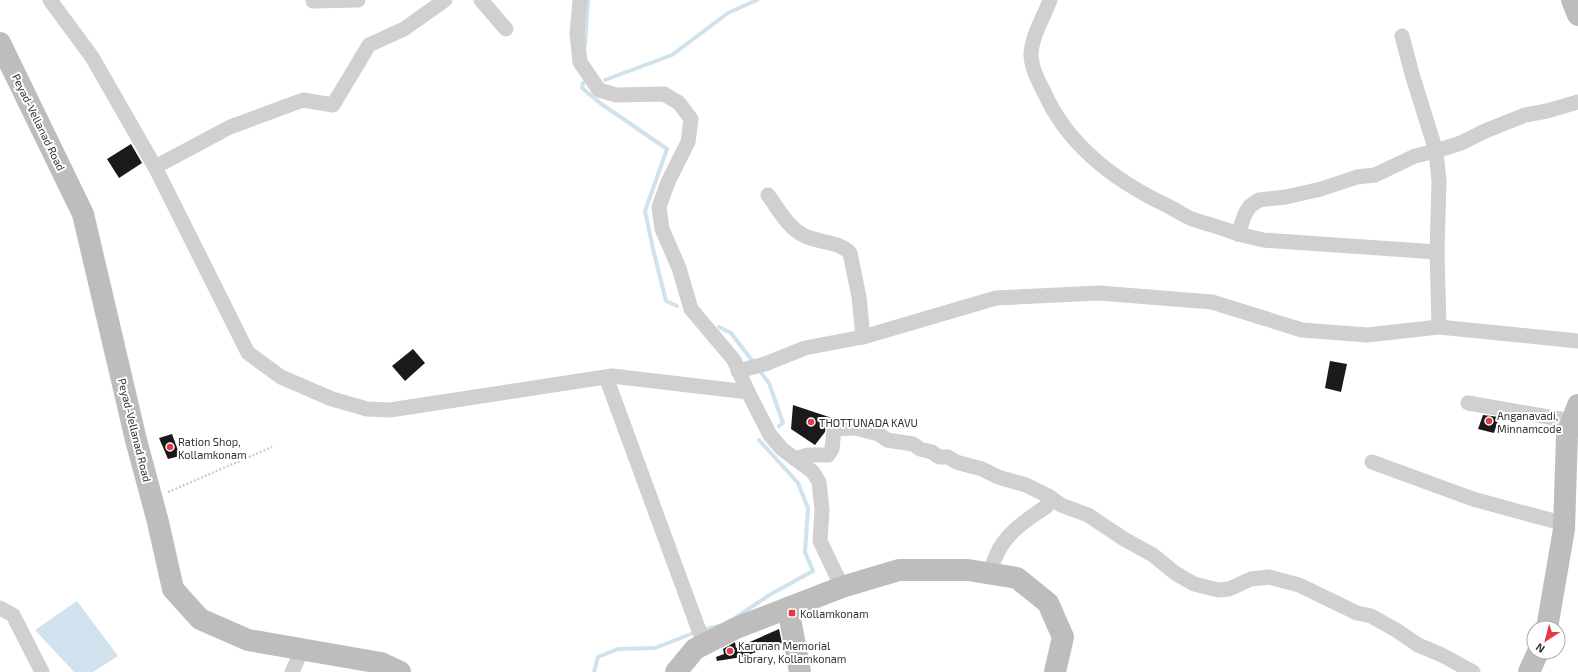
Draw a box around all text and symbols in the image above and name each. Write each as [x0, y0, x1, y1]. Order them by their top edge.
street label: Peyad-Vellanad Road [10, 71, 68, 173]
street label: Peyad-Vellanad Road [116, 377, 154, 483]
place label: Anganavadi, Minnamcode [1497, 409, 1562, 435]
place label: THOTTUNADA KAVU [819, 416, 918, 429]
marker: Anganavadi, Minnamcode [1484, 416, 1494, 426]
marker: THOTTUNADA KAVU [806, 417, 816, 427]
place label: Ration Shop, Kollamkonam [178, 435, 247, 461]
marker: Ration Shop, Kollamkonam [165, 442, 175, 452]
place label: Kollamkonam [800, 607, 869, 620]
marker: Kollamkonam [787, 608, 797, 618]
north arrow [1526, 620, 1566, 660]
place label: Karunan Memorial Library, Kollamkonam [738, 639, 847, 665]
text: N [1533, 641, 1547, 656]
marker: Karunan Memorial Library, Kollamkonam [725, 646, 735, 656]

